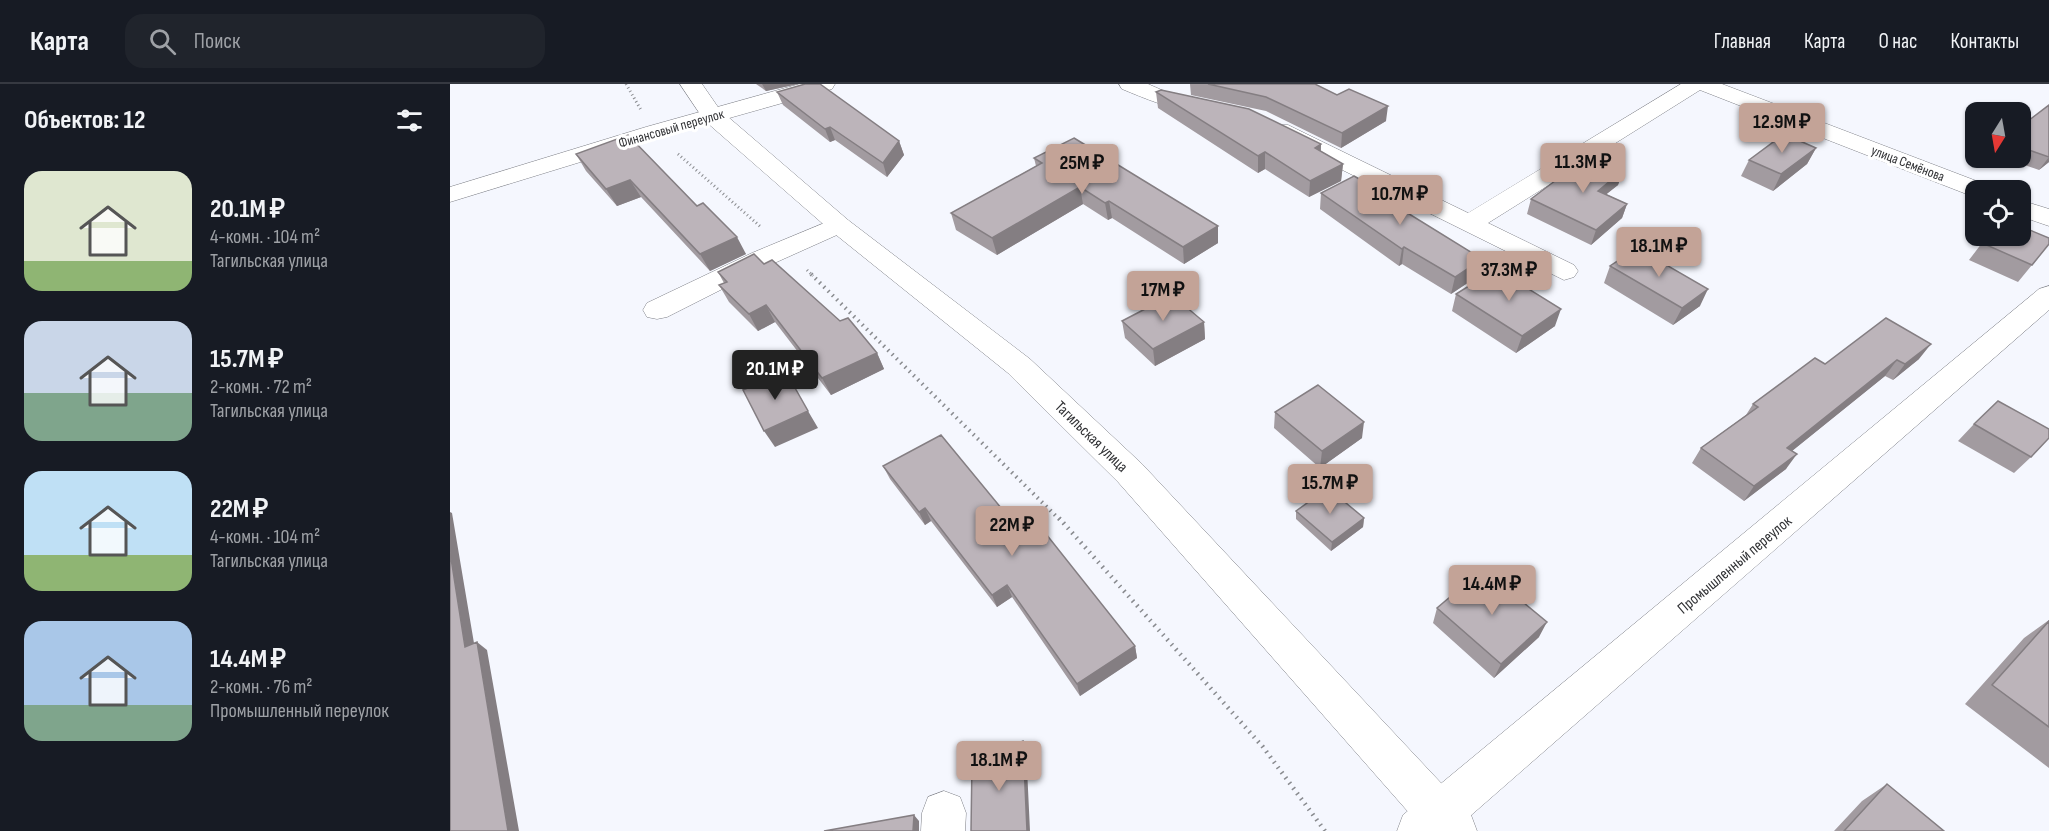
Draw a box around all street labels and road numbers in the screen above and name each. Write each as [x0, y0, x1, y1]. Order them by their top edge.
street label: Финансовый переулок [616, 105, 727, 152]
street label: улица Семёнова [1869, 142, 1947, 185]
street label: Тагильская улица [1050, 397, 1131, 477]
street label: Промышленный переулок [1674, 511, 1797, 618]

